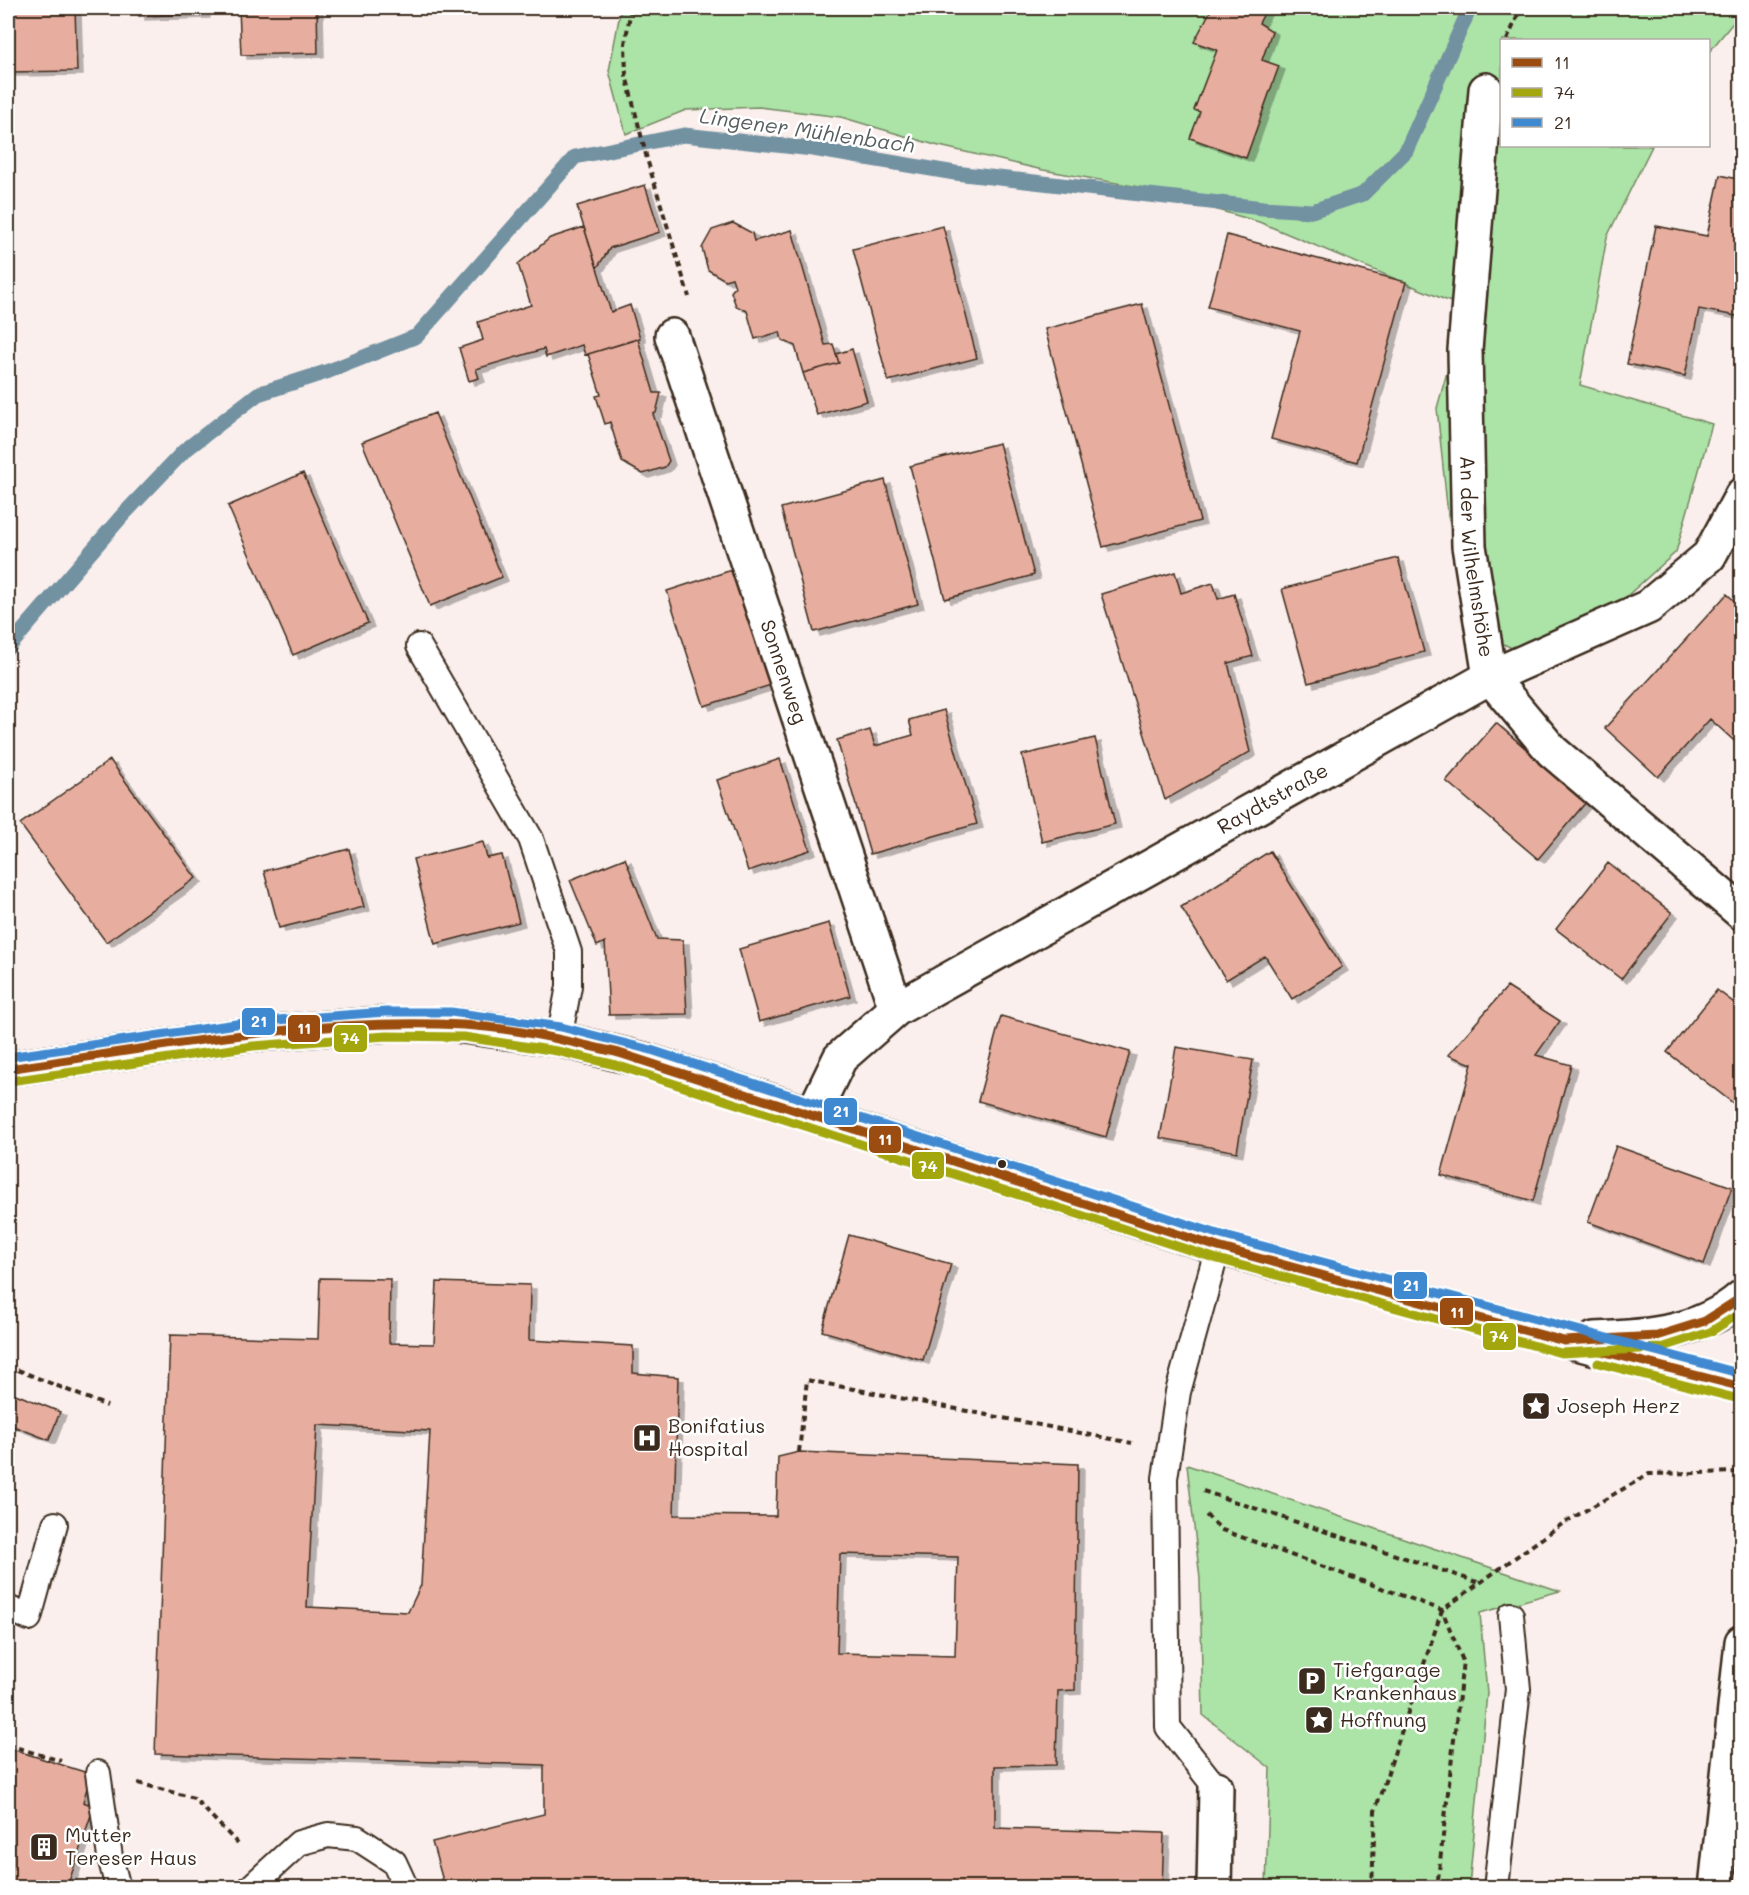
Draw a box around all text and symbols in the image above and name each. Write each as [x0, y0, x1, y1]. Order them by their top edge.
legend [1500, 39, 1710, 147]
text: 11 [1554, 50, 1570, 74]
text: 74 [1554, 80, 1575, 104]
water label: Lingener Mühlenbach [698, 101, 917, 158]
text: 21 [1554, 110, 1572, 134]
street label: An der Wilhelmshöhe [1455, 455, 1501, 659]
street label: Sonnenweg [755, 616, 814, 727]
street label: Raydtstraße [1212, 756, 1332, 839]
line badge: 21 [241, 1007, 276, 1036]
text: 21 [251, 1010, 267, 1031]
line badge: 11 [287, 1014, 321, 1043]
text: 11 [297, 1017, 311, 1038]
line badge: 74 [333, 1024, 368, 1053]
text: 74 [340, 1027, 360, 1048]
line badge: 21 [823, 1097, 858, 1126]
text: 21 [833, 1100, 849, 1121]
line badge: 11 [868, 1125, 902, 1154]
text: 11 [878, 1128, 892, 1149]
line badge: 74 [911, 1151, 945, 1180]
text: 74 [918, 1155, 938, 1176]
unlabelled marker [996, 1158, 1008, 1170]
line badge: 21 [1393, 1271, 1428, 1300]
text: 21 [1403, 1274, 1419, 1295]
line badge: 11 [1439, 1297, 1474, 1326]
text: 11 [1450, 1301, 1464, 1322]
line badge: 74 [1482, 1322, 1517, 1351]
text: 74 [1489, 1325, 1509, 1346]
place icon: Joseph Herz [1520, 1390, 1552, 1422]
place label: Joseph Herz [1557, 1392, 1680, 1418]
place label: Bonifatius Hospital [668, 1412, 765, 1461]
hospital icon: Bonifatius Hospital [631, 1422, 663, 1454]
place label: Tiefgarage Krankenhaus [1333, 1656, 1457, 1705]
parking icon: Tiefgarage Krankenhaus [1296, 1665, 1328, 1697]
place icon: Hoffnung [1303, 1704, 1335, 1736]
place label: Hoffnung [1340, 1706, 1426, 1732]
place label: Mutter Tereser Haus [65, 1821, 197, 1870]
building icon: Mutter Tereser Haus [28, 1831, 60, 1863]

